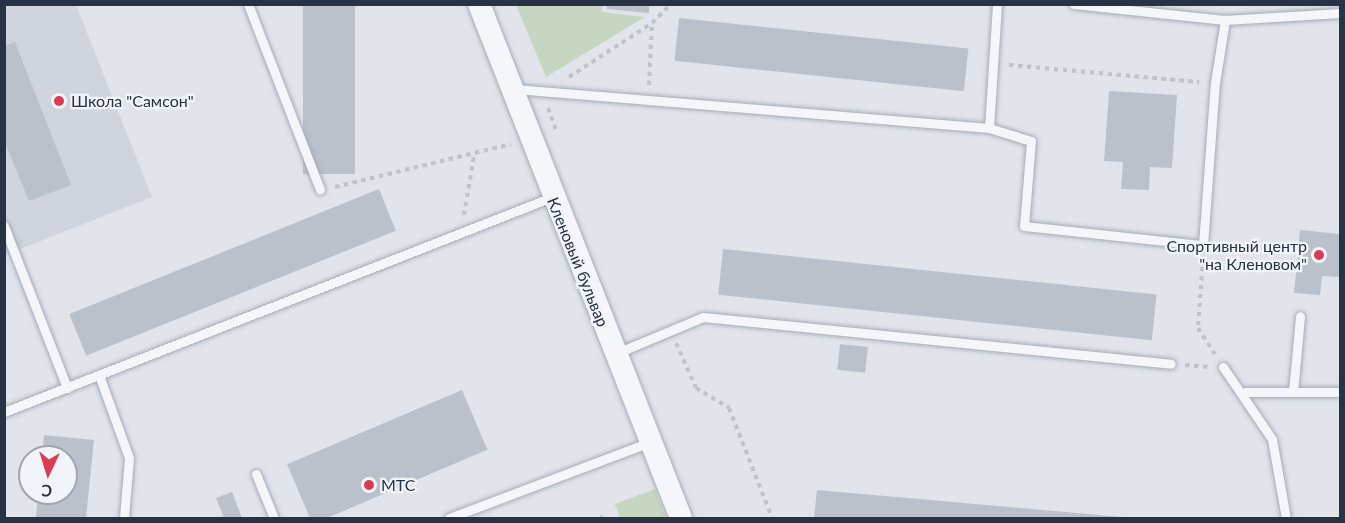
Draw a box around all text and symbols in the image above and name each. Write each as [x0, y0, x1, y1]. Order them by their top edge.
place label: Школа "Самсон" [71, 91, 194, 111]
marker: Школа "Самсон" [52, 94, 66, 108]
street label: Кленовый бульвар [543, 194, 613, 330]
place label: Спортивный центр "на Кленовом" [1166, 236, 1307, 274]
marker: Спортивный центр "на Кленовом" [1312, 248, 1326, 262]
north arrow [18, 445, 78, 505]
place label: МТС [381, 475, 415, 495]
marker: МТС [362, 478, 376, 492]
text: С [41, 482, 53, 501]

